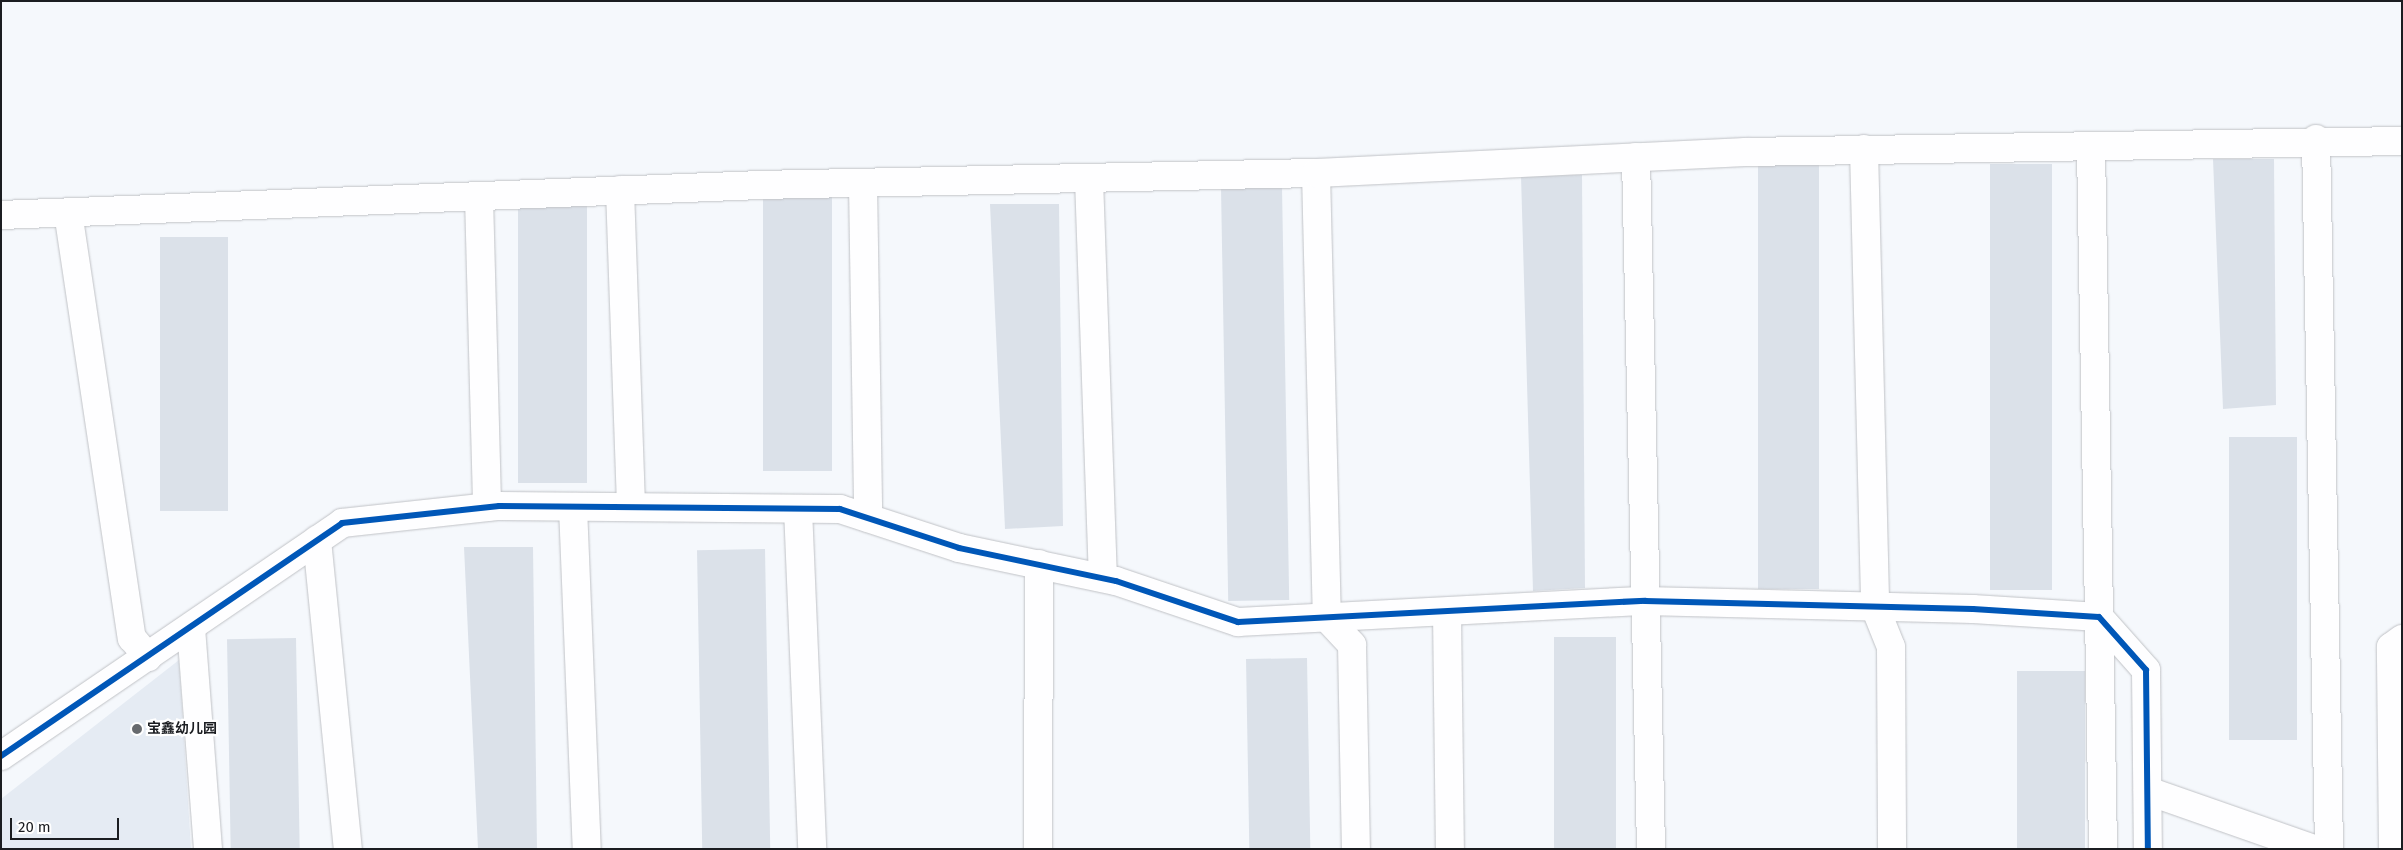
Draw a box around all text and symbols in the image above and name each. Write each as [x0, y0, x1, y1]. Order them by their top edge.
place label: 宝鑫幼儿园 [147, 721, 217, 737]
marker: 宝鑫幼儿园 [131, 723, 143, 735]
scale bar [12, 808, 121, 840]
text: 20 m [18, 818, 51, 836]

